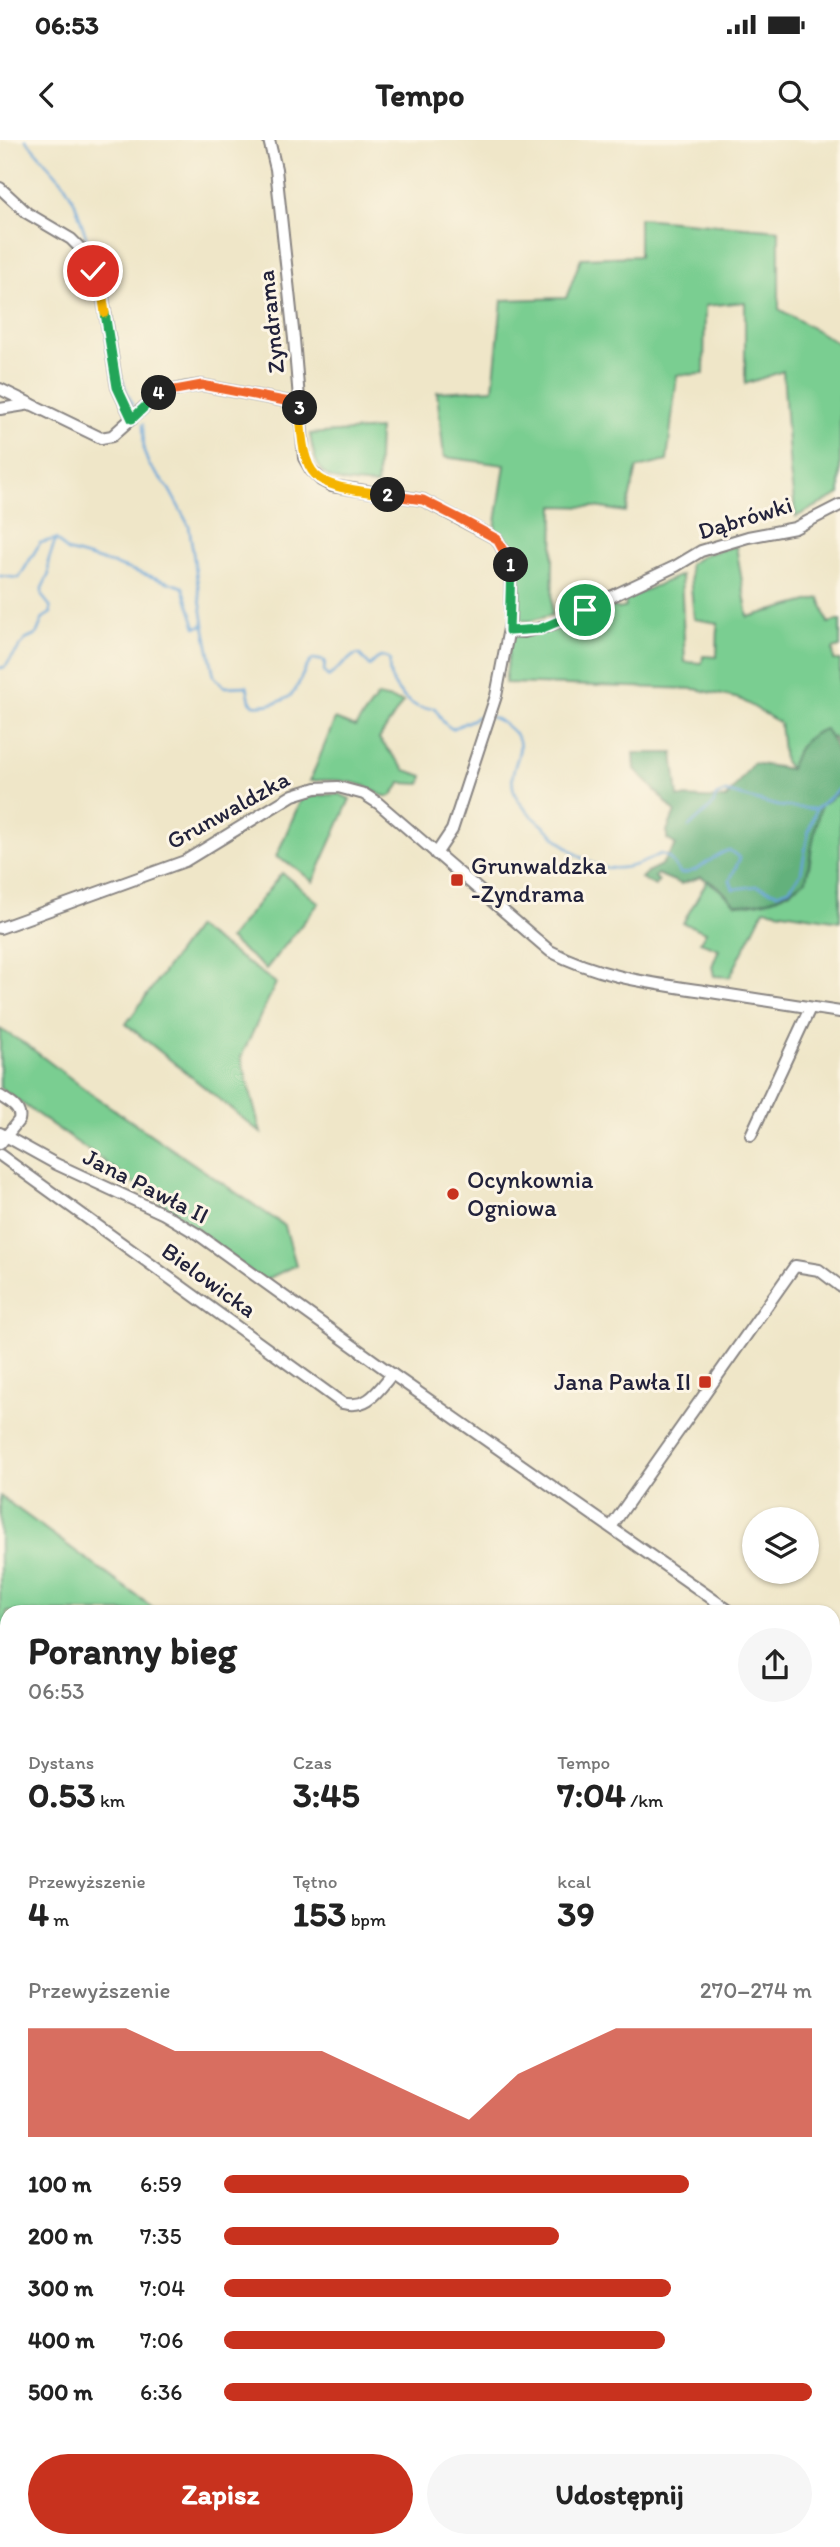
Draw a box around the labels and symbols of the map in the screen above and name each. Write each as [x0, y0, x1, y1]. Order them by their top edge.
pin [63, 241, 123, 301]
street label: Zyndrama [251, 269, 290, 375]
pin: 4 [142, 376, 176, 410]
pin: 3 [282, 390, 318, 426]
pin: 2 [370, 478, 406, 512]
street label: Dąbrówki [694, 489, 796, 546]
pin: 1 [494, 548, 528, 582]
pin [555, 580, 615, 640]
street label: Grunwaldzka [161, 764, 295, 855]
place label: Grunwaldzka -Zyndrama [471, 851, 607, 908]
marker: Grunwaldzka -Zyndrama [449, 872, 465, 888]
street label: Jana Pawła II [79, 1142, 214, 1230]
place label: Ocynkownia Ogniowa [467, 1165, 594, 1222]
marker: Ocynkownia Ogniowa [445, 1186, 461, 1202]
street label: Bielowicka [156, 1236, 262, 1324]
place label: Jana Pawła II [554, 1367, 691, 1396]
marker: Jana Pawła II [697, 1374, 713, 1390]

